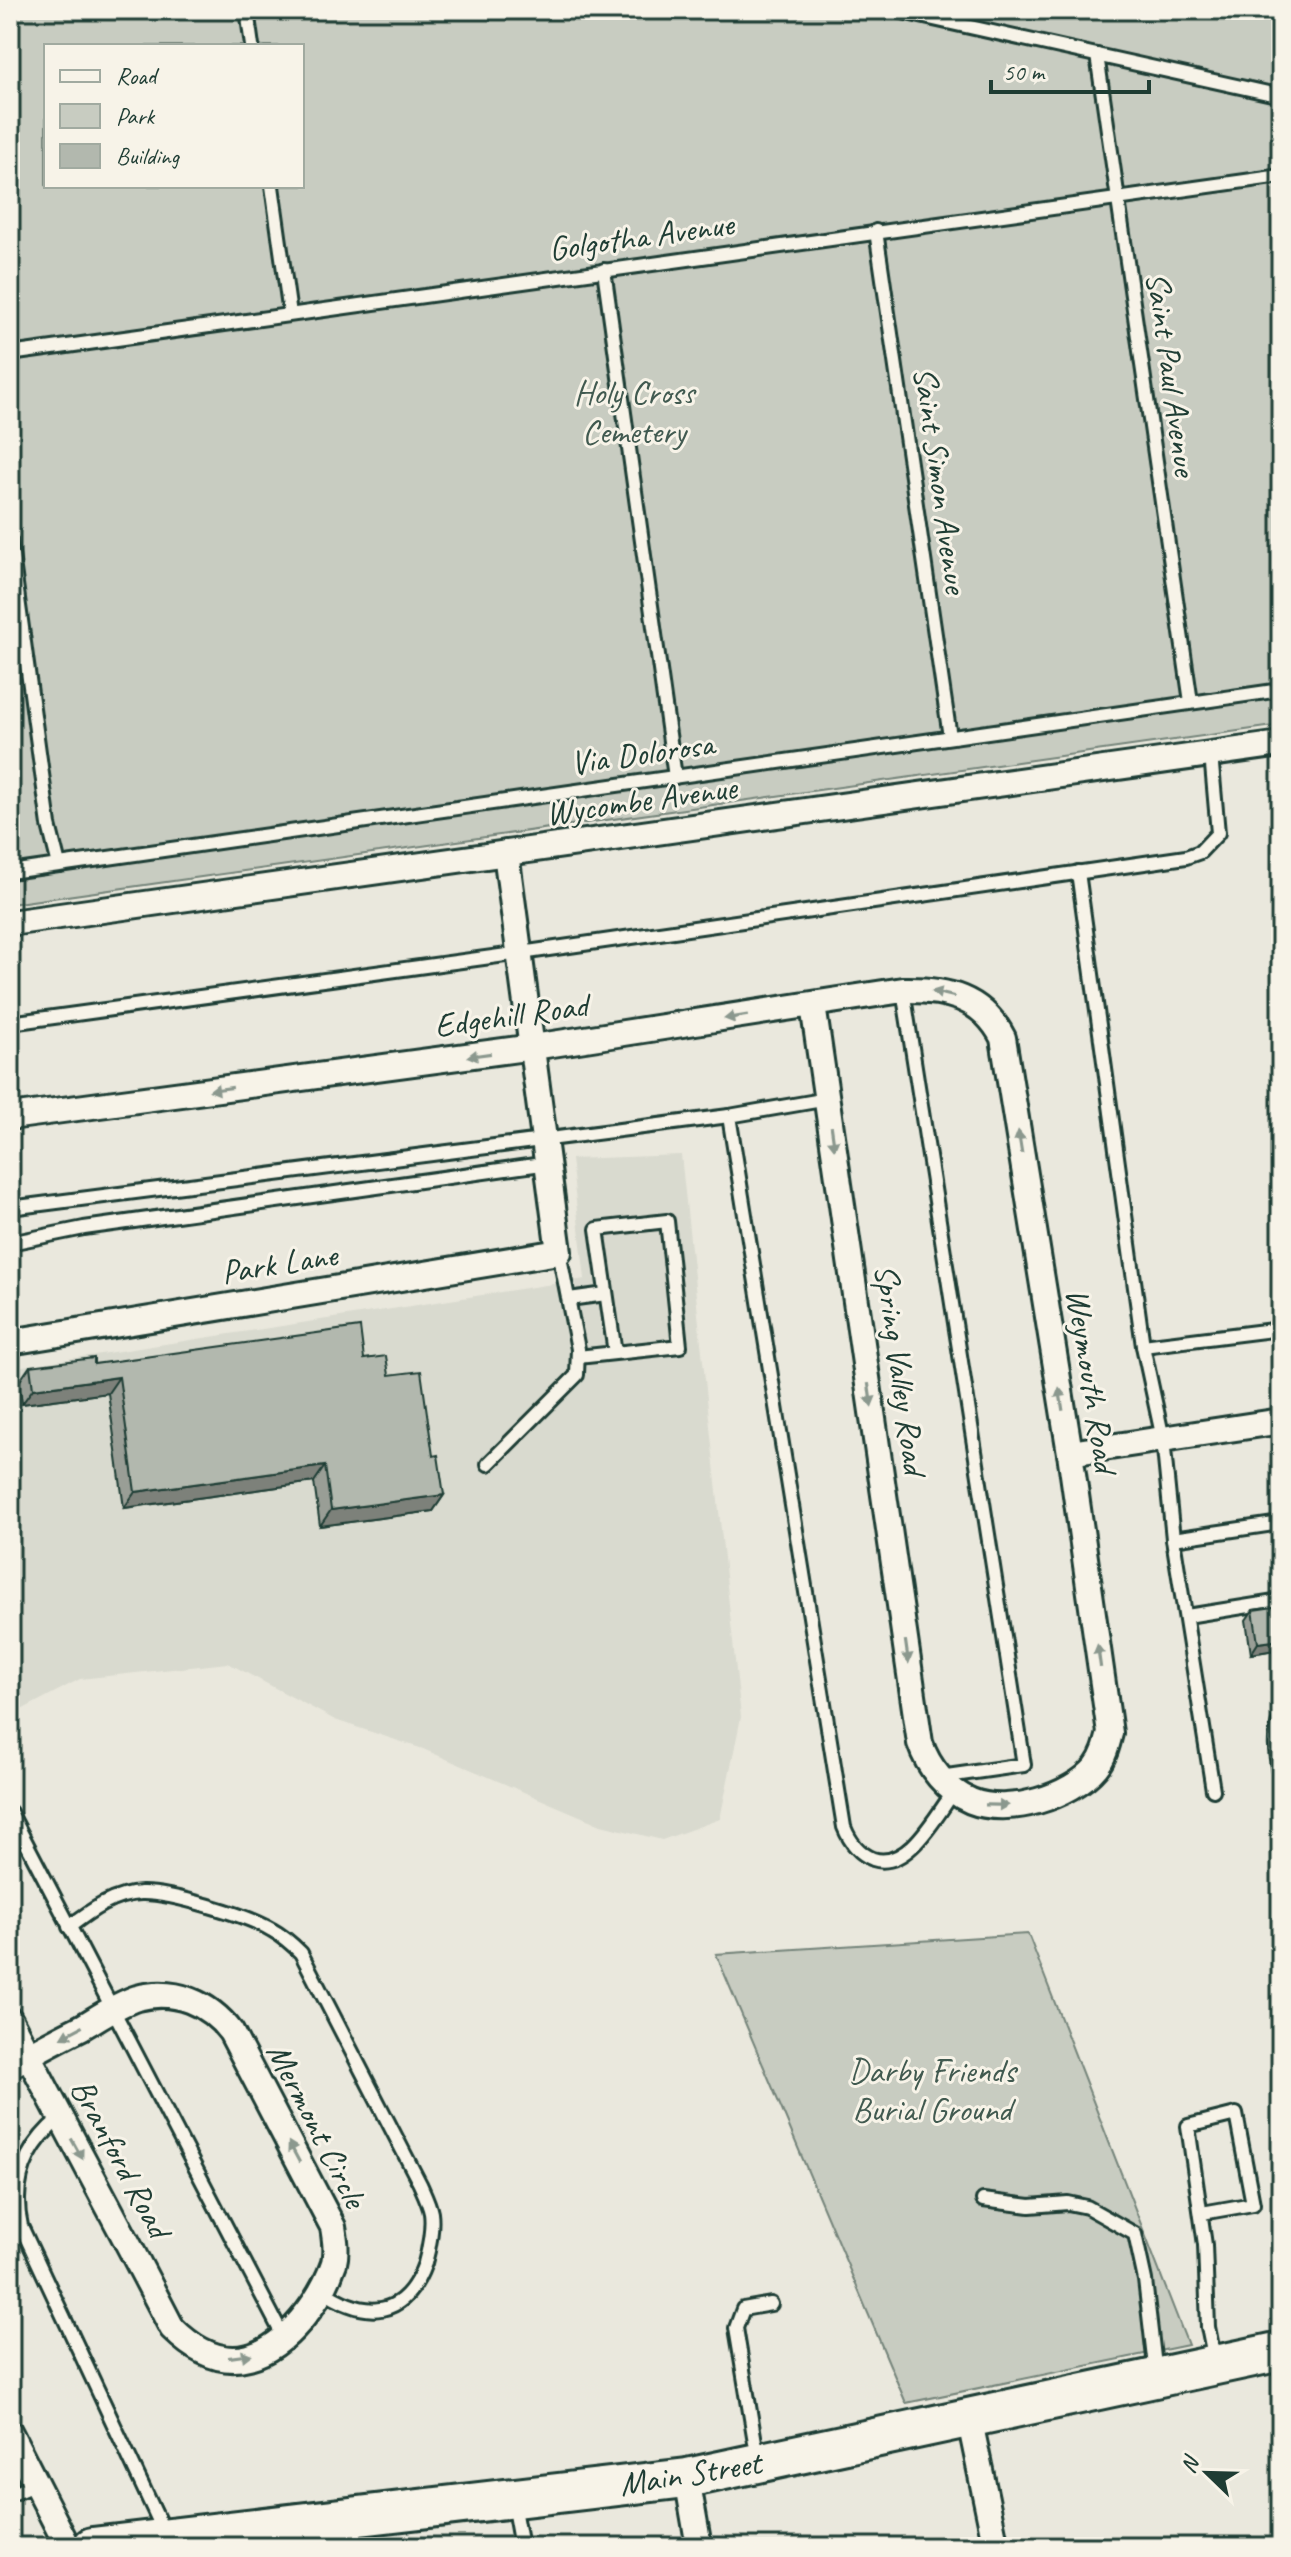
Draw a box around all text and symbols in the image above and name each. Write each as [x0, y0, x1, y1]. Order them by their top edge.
legend [44, 44, 304, 188]
scale bar [991, 44, 1149, 94]
text: 50 m [1003, 57, 1046, 87]
text: Road [116, 61, 160, 91]
text: Park [116, 101, 156, 131]
text: Building [116, 141, 181, 171]
street label: Golgotha Avenue [546, 202, 738, 270]
street label: Saint Paul Avenue [1136, 269, 1208, 481]
street label: Saint Simon Avenue [904, 364, 979, 599]
park label: Holy Cross Cemetery [574, 371, 697, 453]
street label: Via Dolorosa [568, 721, 719, 784]
street label: Wycombe Avenue [543, 765, 741, 835]
street label: Edgehill Road [432, 982, 595, 1047]
one-way arrow [930, 987, 955, 1000]
one-way arrow [723, 1011, 748, 1024]
one-way arrow [466, 1048, 491, 1061]
one-way arrow [208, 1083, 233, 1096]
one-way arrow [827, 1125, 840, 1150]
one-way arrow [1013, 1129, 1025, 1154]
street label: Park Lane [218, 1232, 342, 1293]
street label: Spring Valley Road [865, 1261, 938, 1482]
street label: Weymouth Road [1056, 1285, 1129, 1480]
one-way arrow [864, 1383, 877, 1408]
one-way arrow [1055, 1386, 1067, 1411]
one-way arrow [901, 1640, 914, 1665]
one-way arrow [1092, 1643, 1105, 1668]
one-way arrow [985, 1799, 1010, 1811]
one-way arrow [60, 2025, 83, 2038]
street label: Mermont Circle [257, 2035, 378, 2217]
park label: Darby Friends Burial Ground [849, 2049, 1019, 2131]
street label: Branford Road [61, 2071, 183, 2249]
one-way arrow [70, 2138, 84, 2160]
one-way arrow [287, 2140, 300, 2163]
one-way arrow [228, 2350, 253, 2363]
north arrow [1167, 2433, 1247, 2513]
street label: Main Street [616, 2440, 767, 2505]
text: N [1174, 2451, 1206, 2477]

